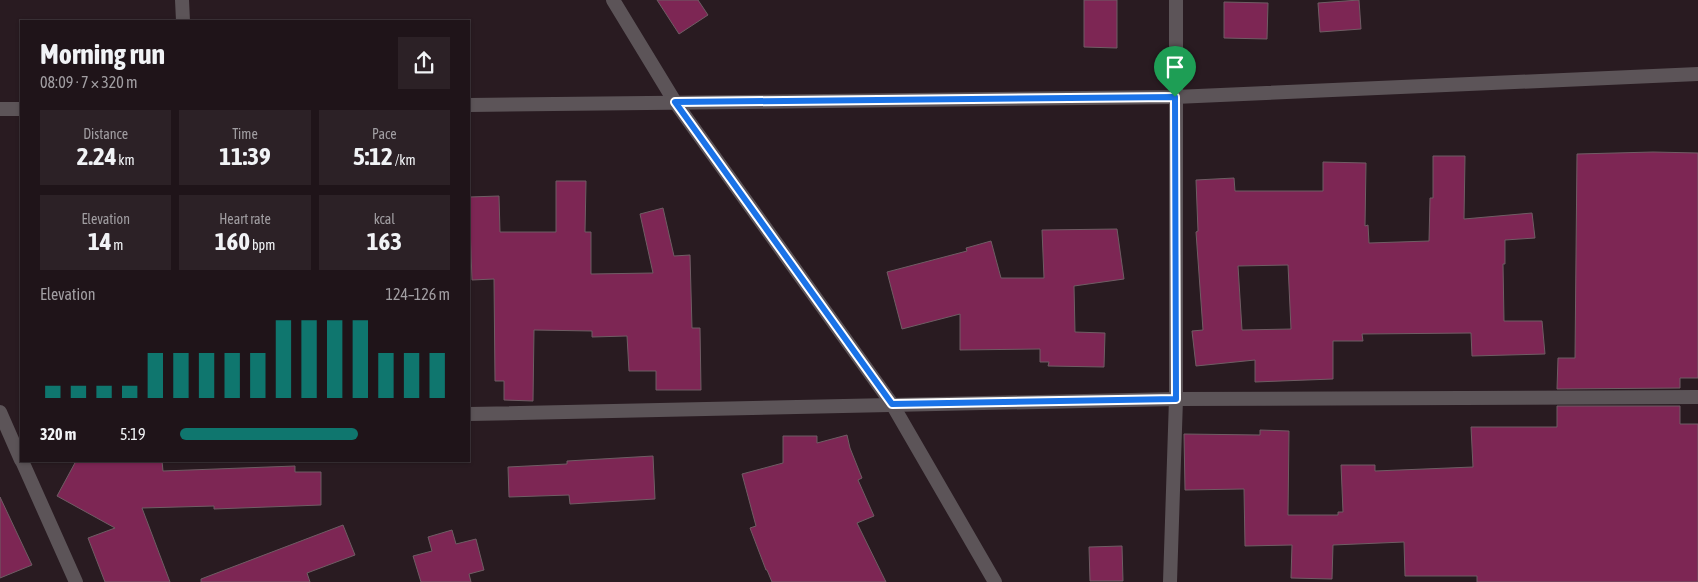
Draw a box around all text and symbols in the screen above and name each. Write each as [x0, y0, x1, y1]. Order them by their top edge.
button: share [398, 37, 450, 89]
text: Morning run [40, 38, 165, 70]
pin [1154, 46, 1196, 97]
icon: arrive [1161, 53, 1189, 81]
text: 08:09 · 7 × 320 m [40, 73, 138, 91]
text: Distance [83, 126, 128, 142]
text: Time [232, 126, 258, 142]
text: Pace [372, 126, 397, 142]
text: 2.24 [77, 142, 116, 170]
text: 11:39 [219, 142, 271, 170]
text: 5:12 [353, 142, 393, 170]
text: km [116, 152, 135, 168]
text: /km [393, 152, 416, 168]
text: Elevation [81, 211, 130, 227]
text: Heart rate [219, 211, 271, 227]
text: kcal [374, 211, 395, 227]
text: 14 [88, 227, 111, 255]
text: 160 [215, 227, 250, 255]
text: 163 [367, 227, 402, 255]
text: m [111, 237, 123, 253]
text: bpm [250, 237, 275, 253]
text: Elevation [40, 285, 95, 303]
text: 124–126 m [386, 285, 450, 303]
text: 320 m [40, 425, 76, 443]
text: 5:19 [120, 425, 145, 443]

